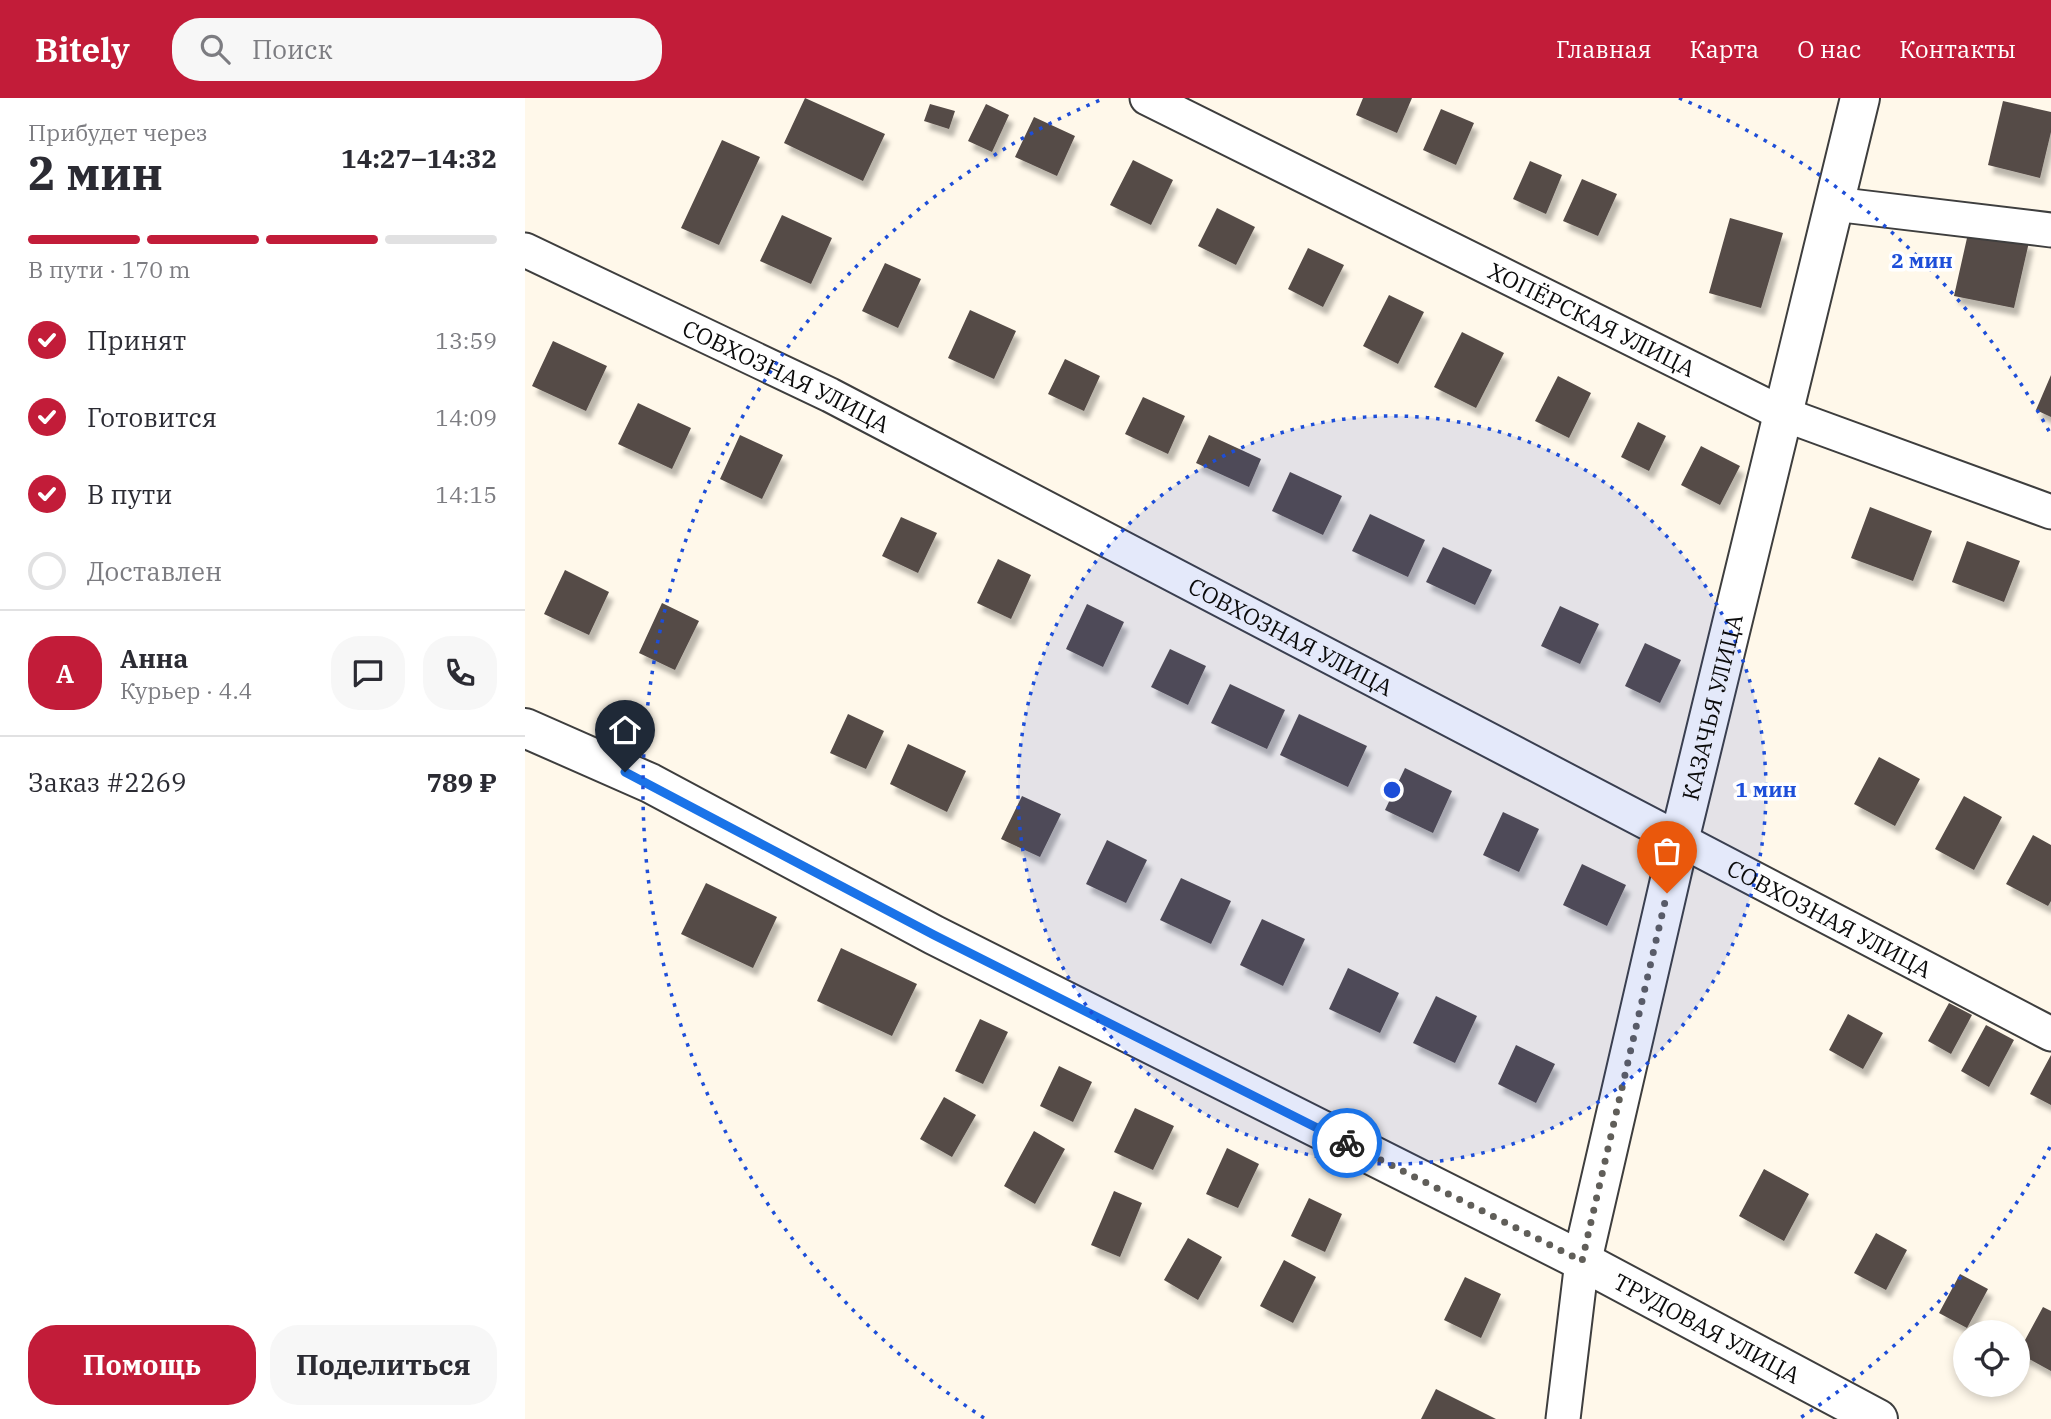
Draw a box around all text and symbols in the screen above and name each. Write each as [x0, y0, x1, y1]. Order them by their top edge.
search box [172, 18, 662, 81]
text: Bitely [35, 28, 130, 71]
icon: search [196, 30, 234, 68]
text: Поиск [252, 32, 333, 66]
text: Главная [1556, 33, 1652, 65]
text: Карта [1690, 33, 1759, 65]
text: О нас [1797, 33, 1861, 65]
text: Контакты [1899, 33, 2016, 65]
text: Прибудет через [28, 117, 208, 147]
text: 14:27–14:32 [341, 141, 497, 175]
text: 2 мин [28, 143, 163, 203]
text: 2 мин [1891, 246, 1953, 274]
text: В пути · 170 m [28, 254, 190, 284]
street label: ХОПЁРСКАЯ УЛИЦА [1484, 255, 1701, 383]
street label: СОВХОЗНАЯ УЛИЦА [678, 312, 895, 439]
icon: check [28, 321, 66, 359]
text: Принят [87, 323, 186, 357]
text: 13:59 [435, 325, 497, 355]
icon: check [28, 398, 66, 436]
text: Готовится [87, 400, 217, 434]
text: 14:09 [435, 402, 497, 432]
icon: check [28, 475, 66, 513]
text: В пути [87, 477, 172, 511]
text: 14:15 [435, 479, 497, 509]
text: Доставлен [87, 554, 222, 588]
street label: СОВХОЗНАЯ УЛИЦА [1183, 570, 1399, 702]
street label: КАЗАЧЬЯ УЛИЦА [1674, 610, 1749, 803]
button: chat [331, 636, 405, 710]
button: phone [423, 636, 497, 710]
text: Анна [120, 641, 188, 675]
text: А [56, 656, 74, 690]
text: Курьер · 4.4 [120, 675, 252, 705]
pin [595, 700, 655, 772]
icon: home [606, 711, 644, 749]
text: Заказ #2269 [28, 765, 187, 799]
text: 789 ₽ [426, 765, 497, 799]
text: 1 мин [1735, 775, 1797, 803]
centre of rings [1380, 778, 1404, 802]
pin [1637, 821, 1697, 893]
icon: bag [1648, 832, 1686, 870]
street label: СОВХОЗНАЯ УЛИЦА [1722, 852, 1937, 984]
courier [1312, 1108, 1382, 1178]
icon: bike [1328, 1124, 1366, 1162]
street label: ТРУДОВАЯ УЛИЦА [1609, 1266, 1806, 1390]
map controls [1953, 1320, 2030, 1397]
button: locate [1953, 1320, 2030, 1397]
button: Помощь [28, 1325, 256, 1405]
button: Поделиться [270, 1325, 497, 1405]

